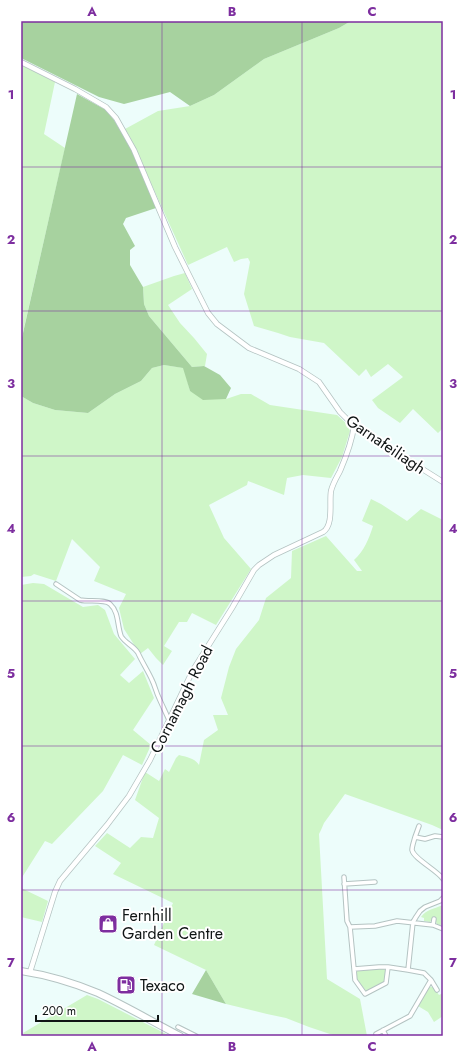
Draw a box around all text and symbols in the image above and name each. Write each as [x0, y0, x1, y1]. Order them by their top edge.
text: A [86, 2, 97, 21]
text: B [228, 2, 237, 21]
text: C [367, 2, 377, 21]
text: 1 [8, 85, 14, 104]
text: 1 [450, 85, 456, 104]
text: 2 [7, 230, 15, 249]
text: 2 [449, 230, 457, 249]
text: 3 [7, 374, 15, 393]
text: 3 [449, 374, 457, 393]
street label: Garnafeiliagh [341, 409, 430, 480]
text: 4 [6, 519, 16, 538]
text: 4 [448, 519, 458, 538]
street label: Cornamagh Road [144, 641, 219, 757]
text: 5 [7, 664, 15, 683]
text: 5 [449, 664, 457, 683]
text: 6 [7, 808, 16, 827]
text: 6 [449, 808, 458, 827]
place label: Fernhill Garden Centre [122, 904, 223, 945]
shop icon: Fernhill Garden Centre [97, 913, 119, 935]
text: 7 [7, 953, 15, 972]
text: 7 [449, 953, 457, 972]
fuel station icon: Texaco [115, 974, 137, 996]
place label: Texaco [140, 974, 185, 997]
scale bar [36, 997, 158, 1023]
text: 200 m [42, 1002, 76, 1020]
text: A [86, 1037, 97, 1056]
text: B [228, 1037, 237, 1056]
text: C [367, 1037, 377, 1056]

